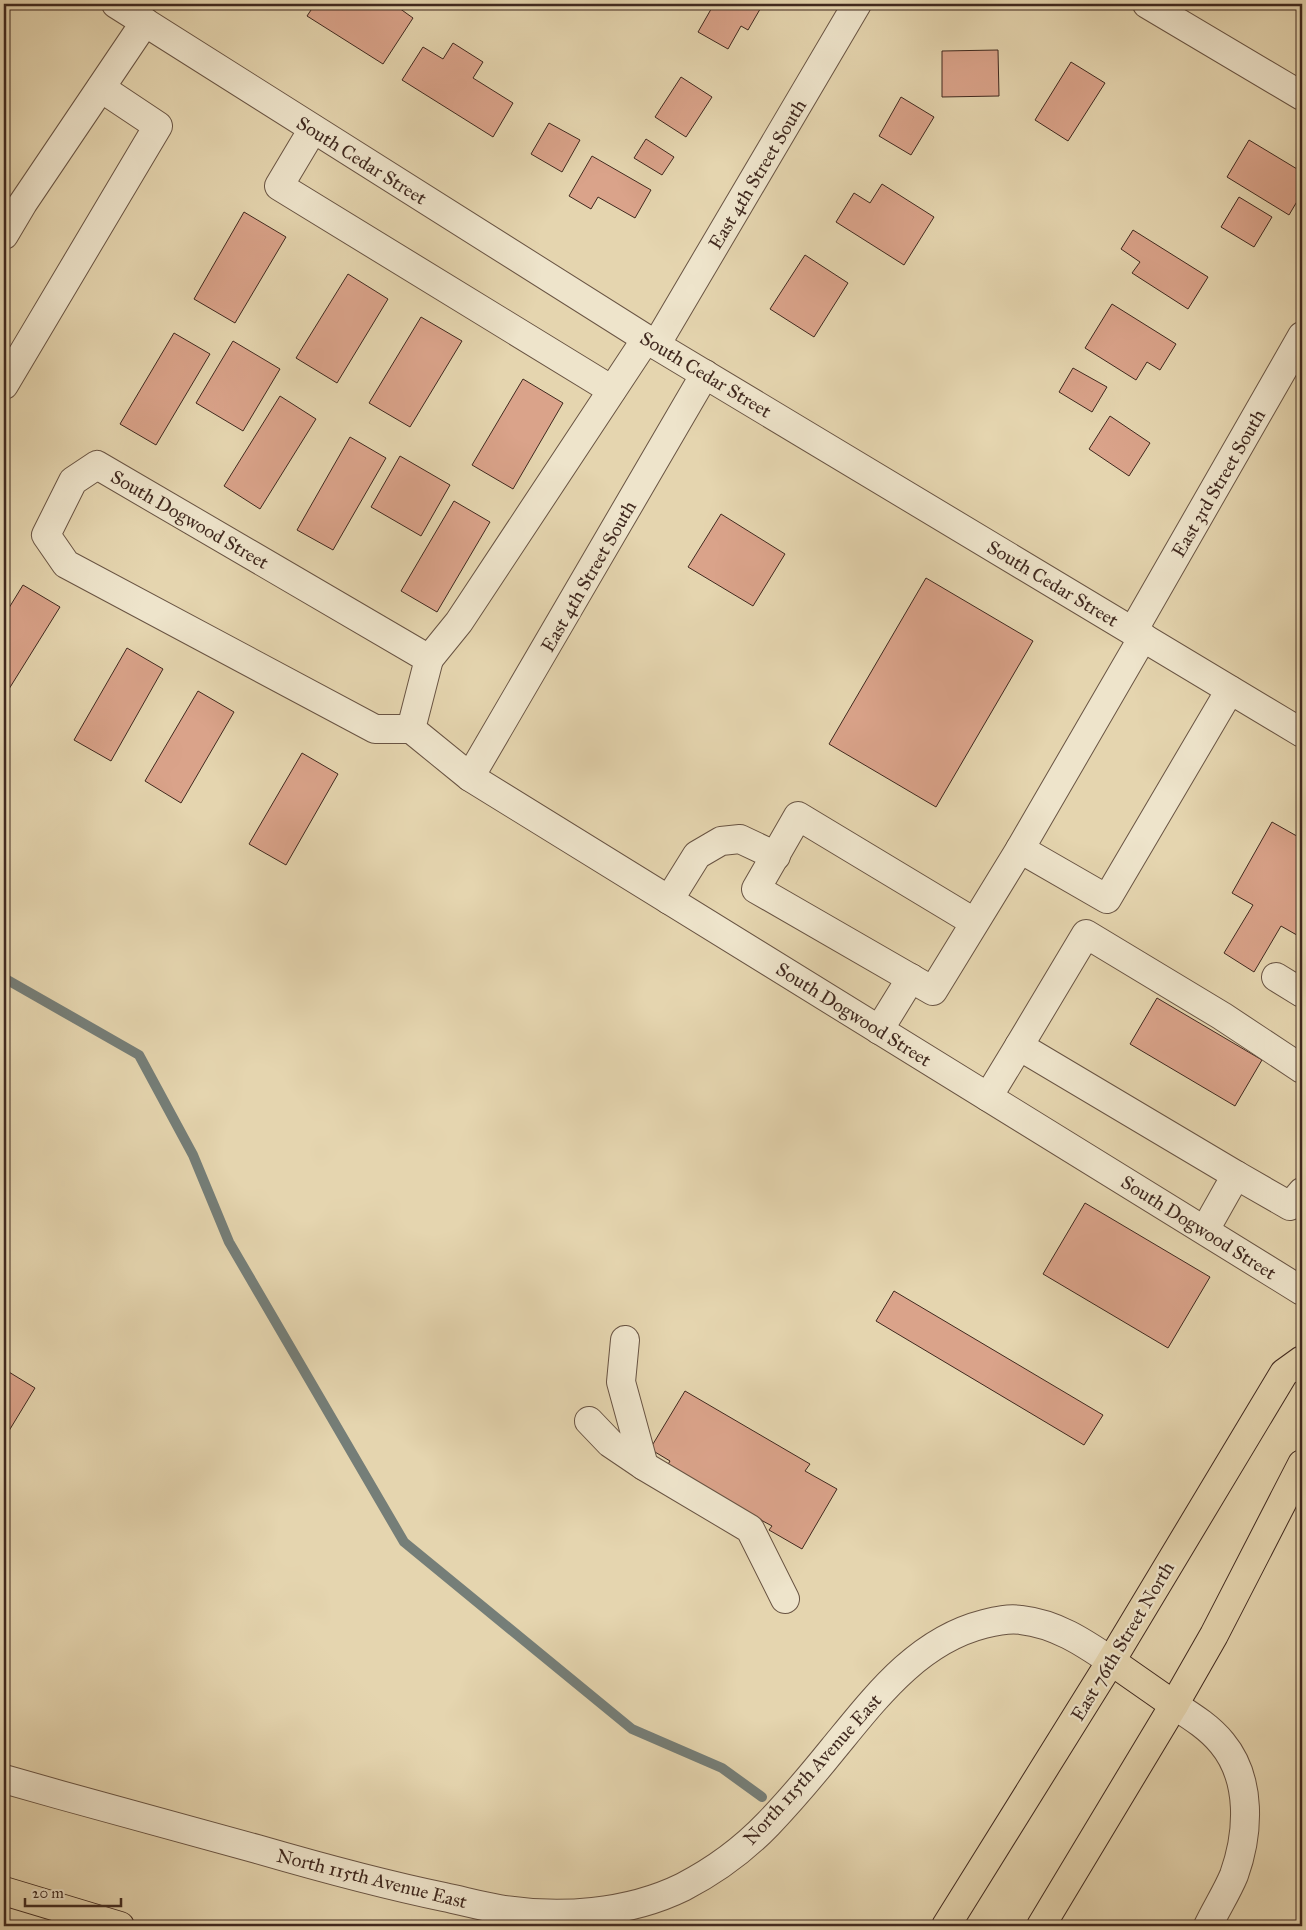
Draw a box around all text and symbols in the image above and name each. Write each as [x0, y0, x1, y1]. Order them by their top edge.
street label: East 4th Street South [704, 95, 811, 253]
street label: South Cedar Street [292, 111, 431, 210]
street label: South Cedar Street [636, 326, 776, 423]
street label: East 3rd Street South [1167, 405, 1270, 561]
street label: South Dogwood Street [106, 465, 273, 575]
street label: East 4th Street South [536, 496, 641, 656]
street label: South Cedar Street [983, 535, 1123, 632]
street label: South Dogwood Street [771, 957, 936, 1072]
street label: South Dogwood Street [1116, 1170, 1281, 1285]
street label: East 76th Street North [1066, 1557, 1179, 1725]
street label: North 115th Avenue East [738, 1689, 886, 1850]
street label: North 115th Avenue East [274, 1844, 470, 1913]
scale bar [25, 1875, 121, 1907]
text: 20 m [32, 1884, 64, 1902]

